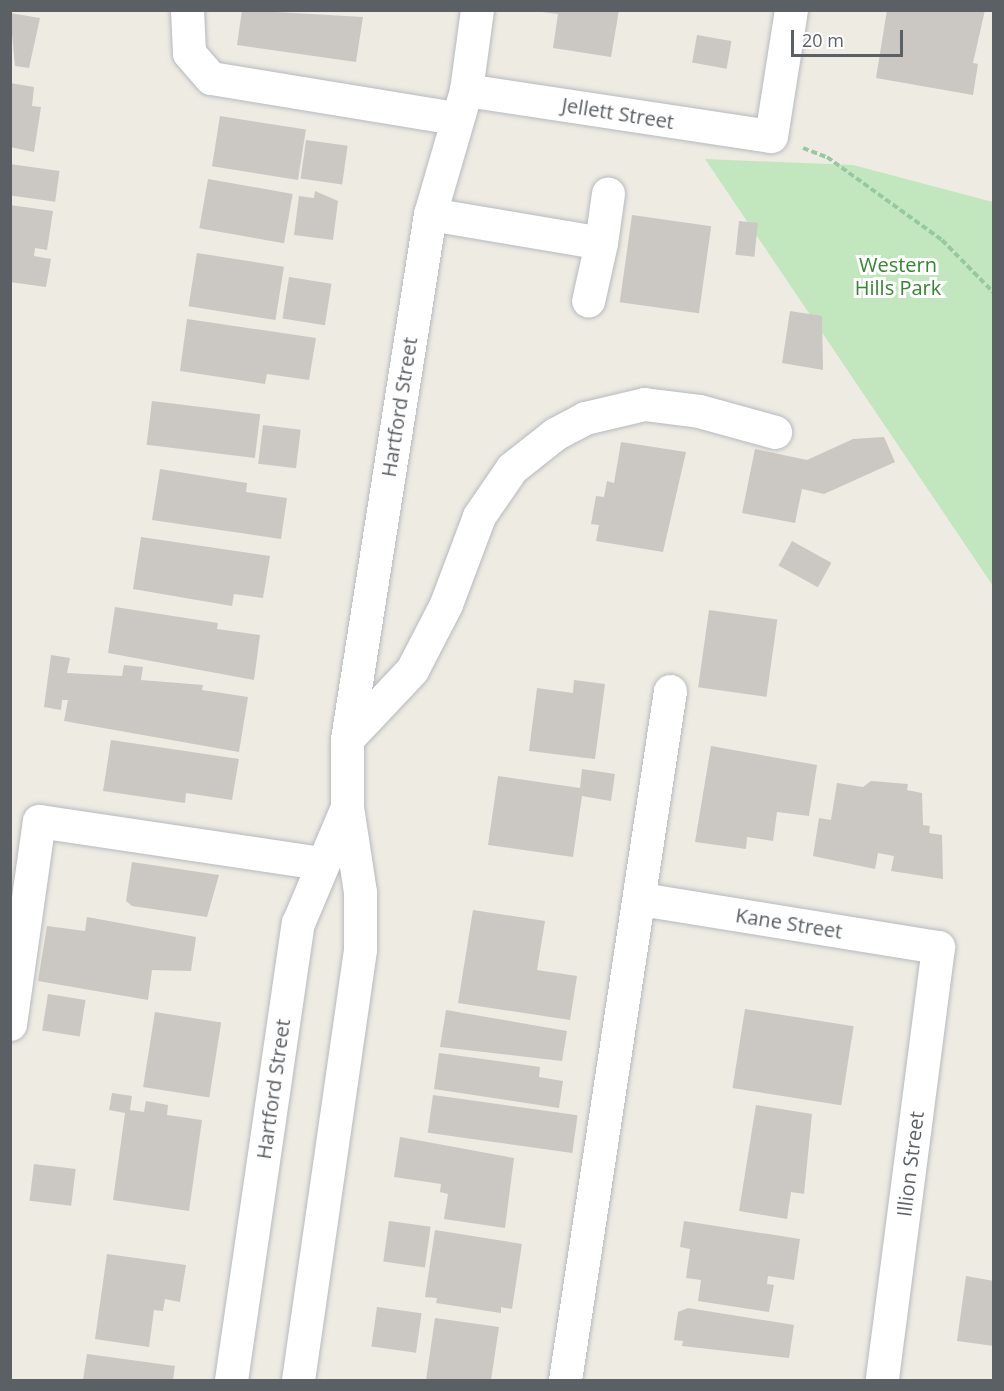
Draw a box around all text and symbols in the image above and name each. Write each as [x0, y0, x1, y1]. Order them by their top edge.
scale bar [794, 18, 906, 56]
text: 20 m [802, 28, 844, 52]
street label: Jellett Street [560, 92, 676, 134]
park label: Western Hills Park [855, 253, 941, 300]
street label: Hartford Street [376, 335, 422, 479]
street label: Kane Street [734, 903, 844, 943]
street label: Hartford Street [251, 1017, 295, 1161]
street label: Illion Street [892, 1110, 928, 1218]

